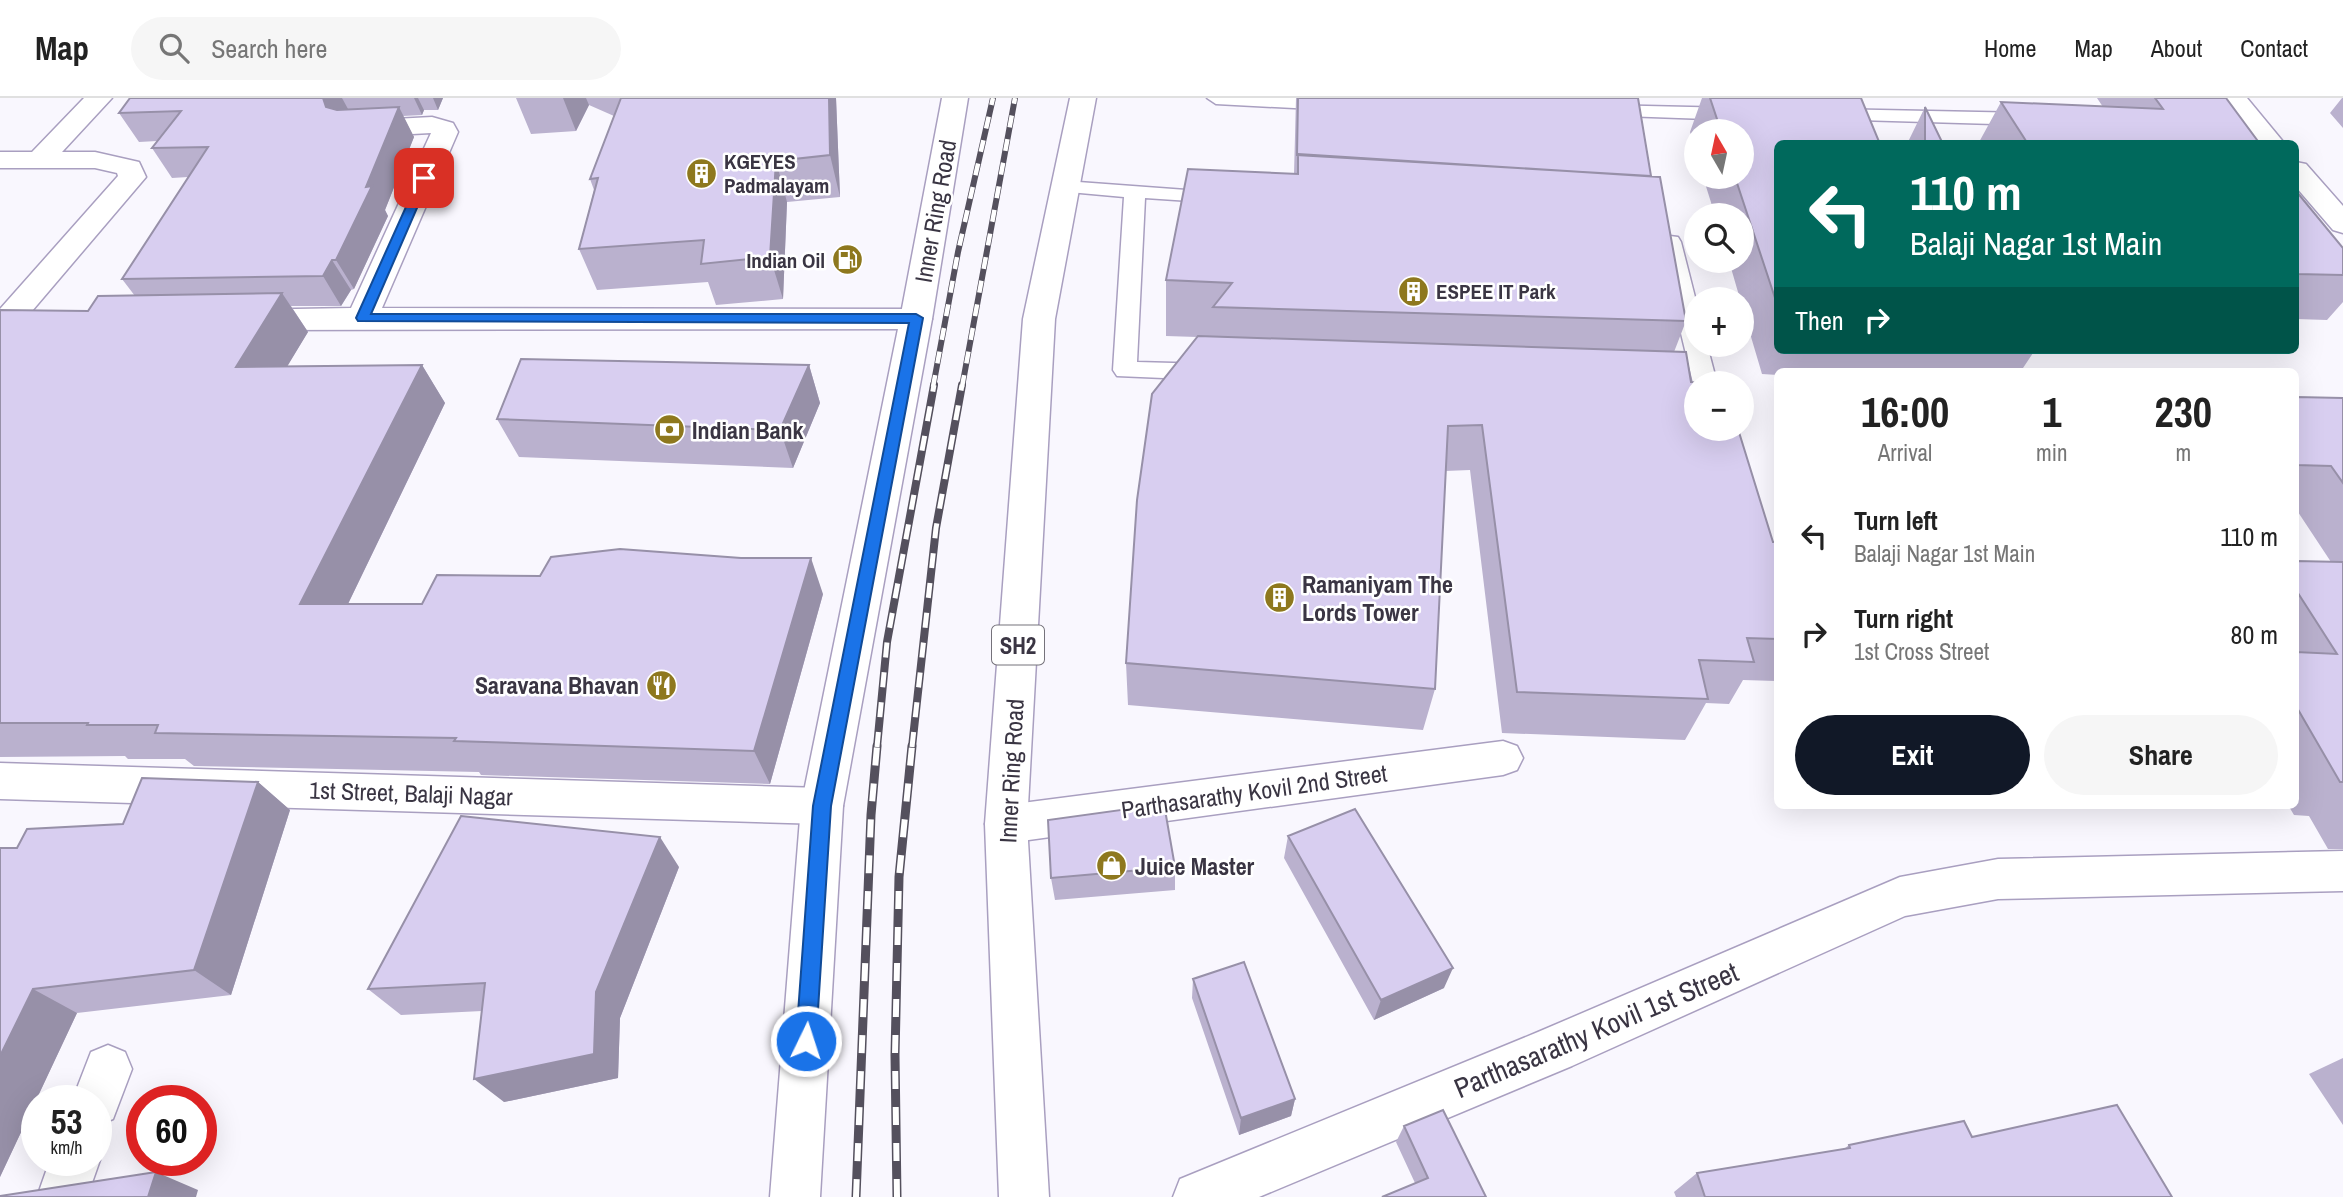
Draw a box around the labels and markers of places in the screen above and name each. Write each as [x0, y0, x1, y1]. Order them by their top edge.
place label: KGEYES Padmalayam [724, 147, 829, 200]
pin [394, 148, 454, 208]
building icon: KGEYES Padmalayam [684, 156, 718, 190]
fuel station icon: Indian Oil [831, 243, 865, 277]
place label: Indian Oil [747, 246, 825, 275]
building icon: ESPEE IT Park [1396, 274, 1430, 308]
place label: ESPEE IT Park [1436, 277, 1556, 306]
bank icon: Indian Bank [652, 413, 686, 447]
place label: Indian Bank [692, 414, 804, 446]
place label: Ramaniyam The Lords Tower [1302, 568, 1453, 628]
building icon: Ramaniyam The Lords Tower [1262, 581, 1296, 615]
restaurant icon: Saravana Bhavan [645, 668, 679, 702]
place label: Saravana Bhavan [475, 669, 639, 701]
shop icon: Juice Master [1095, 849, 1129, 883]
place label: Juice Master [1135, 850, 1255, 882]

